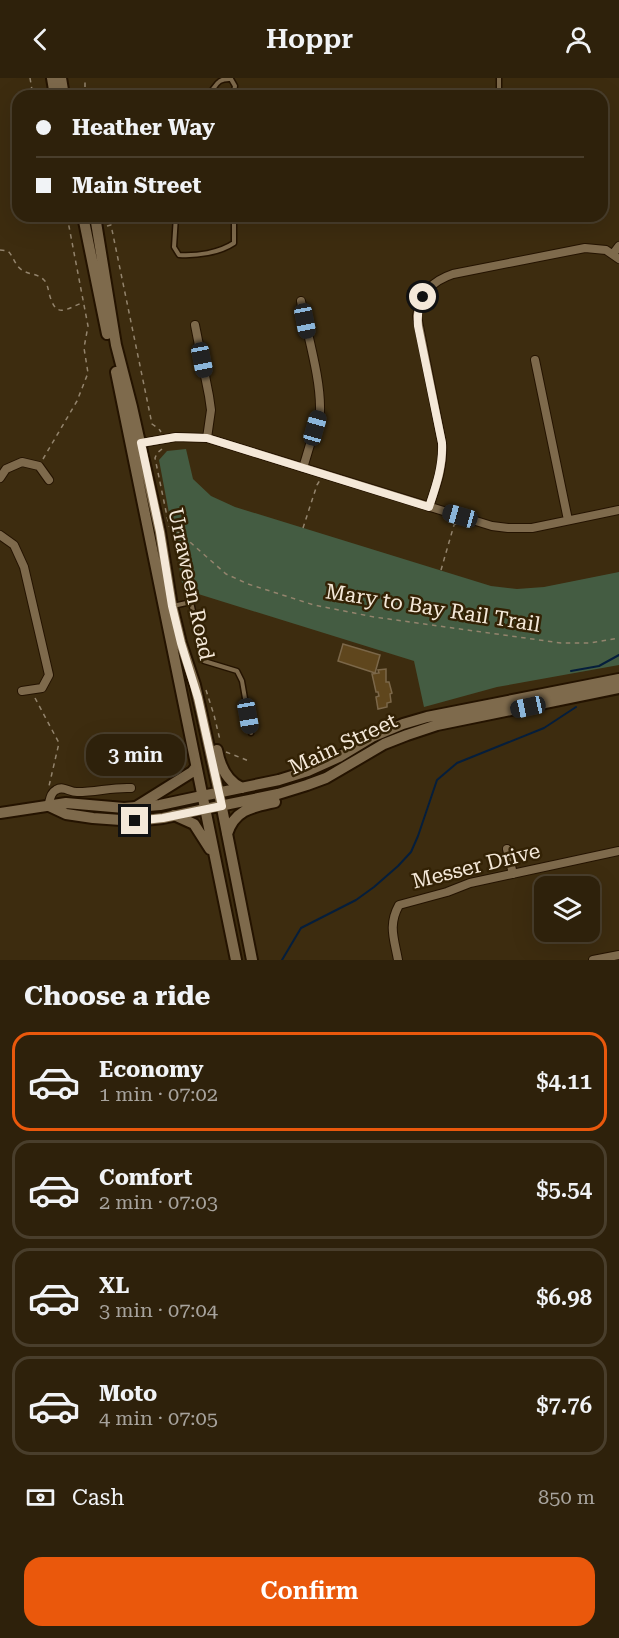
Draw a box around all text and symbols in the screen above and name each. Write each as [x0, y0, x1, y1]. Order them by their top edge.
icon: back [24, 23, 57, 56]
text: Hoppr [266, 23, 353, 55]
icon: person [562, 23, 595, 56]
text: Heather Way [72, 115, 215, 140]
text: Main Street [72, 173, 201, 198]
route start [409, 283, 436, 310]
car [293, 302, 317, 340]
car [190, 341, 214, 379]
car [301, 408, 329, 448]
car [440, 502, 480, 530]
street label: Urraween Road [163, 506, 219, 663]
street label: Mary to Bay Rail Trail [324, 579, 543, 637]
car [509, 694, 547, 720]
car [236, 697, 260, 735]
street label: Main Street [285, 708, 401, 780]
callout: 3 min [86, 734, 184, 776]
text: 3 min [108, 743, 163, 767]
route end [121, 807, 148, 834]
street label: Messer Drive [409, 838, 543, 894]
map controls [534, 876, 600, 942]
button: layers [534, 876, 600, 942]
text: Choose a ride [24, 980, 210, 1012]
icon: car [27, 1055, 81, 1109]
text: Economy [99, 1057, 203, 1082]
text: $4.11 [536, 1069, 592, 1094]
text: 1 min · 07:02 [99, 1082, 218, 1106]
icon: car [27, 1163, 81, 1217]
text: Comfort [99, 1165, 192, 1190]
text: $5.54 [536, 1177, 592, 1202]
text: 2 min · 07:03 [99, 1190, 218, 1214]
icon: car [27, 1271, 81, 1325]
text: XL [99, 1273, 129, 1298]
text: $6.98 [536, 1285, 592, 1310]
text: 3 min · 07:04 [99, 1298, 218, 1322]
icon: car [27, 1379, 81, 1433]
text: Moto [99, 1381, 157, 1406]
text: $7.76 [536, 1393, 592, 1418]
text: 4 min · 07:05 [99, 1406, 218, 1430]
icon: cash [24, 1481, 57, 1514]
text: Cash [72, 1485, 124, 1510]
text: 850 m [538, 1485, 595, 1509]
button: Confirm [24, 1557, 595, 1626]

